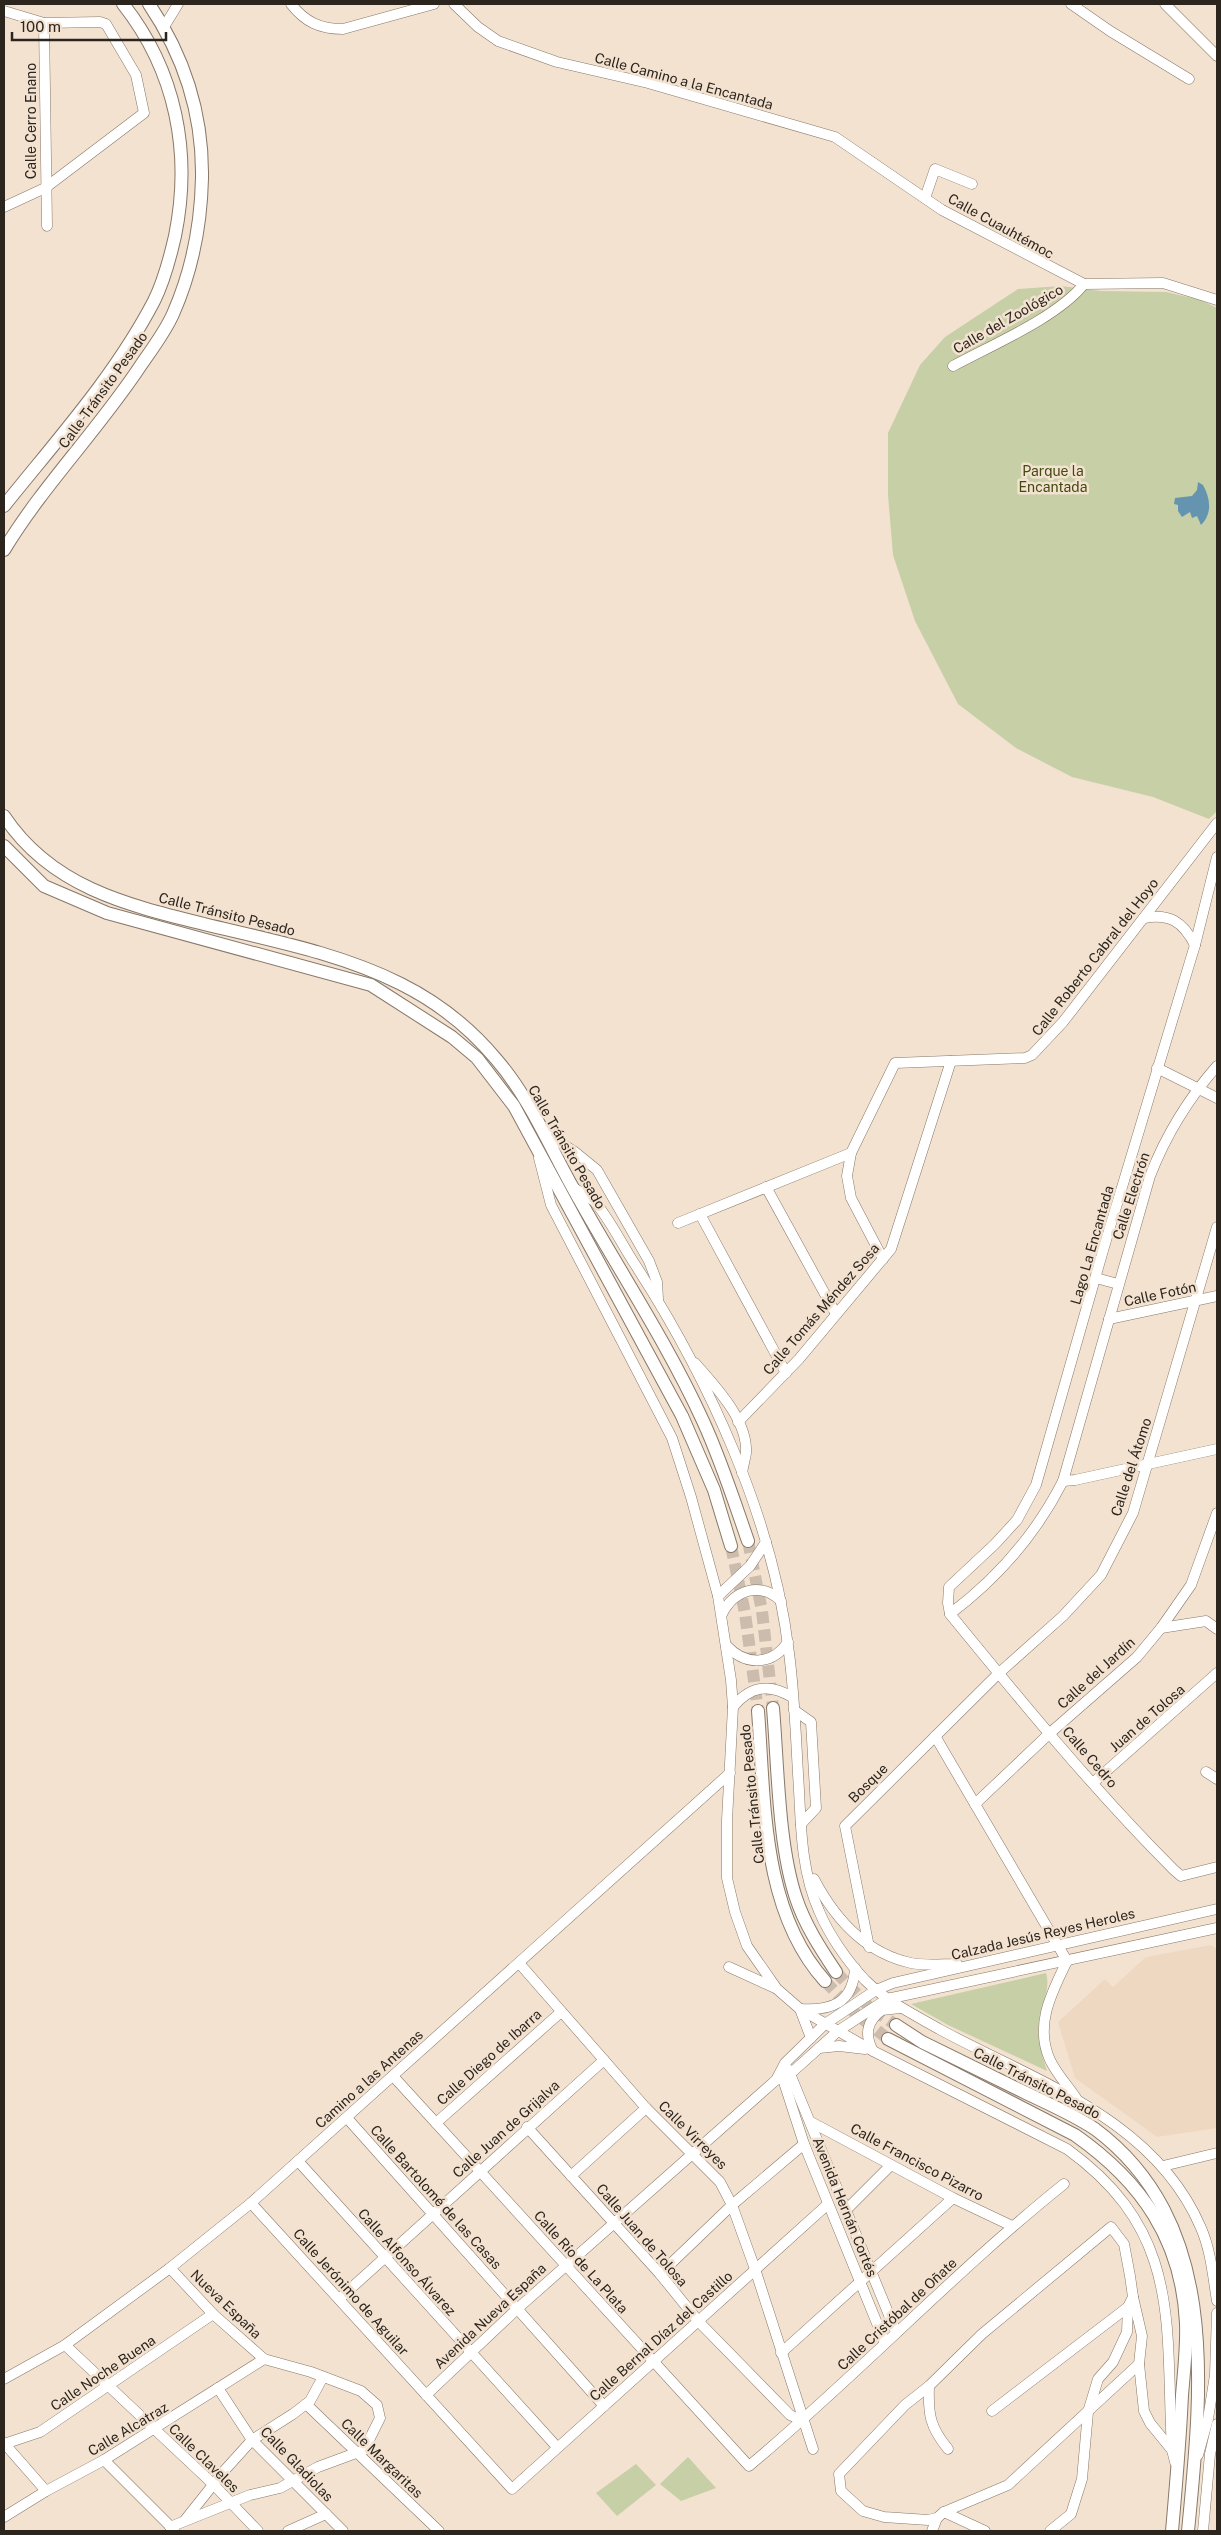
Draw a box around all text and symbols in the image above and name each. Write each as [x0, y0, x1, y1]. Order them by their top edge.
scale bar [12, 10, 166, 42]
text: 100 m [20, 18, 61, 35]
street label: Calle Camino a la Encantada [593, 49, 775, 113]
street label: Calle Cerro Enano [23, 63, 39, 179]
street label: Calle Cuauhtémoc [945, 190, 1057, 262]
street label: Calle del Zoológico [950, 281, 1066, 357]
street label: Calle Tránsito Pesado [55, 329, 151, 451]
park label: Parque la Encantada [1019, 463, 1087, 495]
street label: Calle Roberto Cabral del Hoyo [1029, 875, 1161, 1039]
street label: Calle Tránsito Pesado [157, 889, 297, 939]
street label: Calle Tránsito Pesado [525, 1082, 609, 1212]
street label: Calle Electrón [1109, 1150, 1153, 1242]
street label: Lago La Encantada [1067, 1184, 1117, 1306]
street label: Calle Tomás Méndez Sosa [760, 1240, 882, 1378]
street label: Calle Fotón [1122, 1279, 1198, 1309]
street label: Calle del Átomo [1107, 1415, 1154, 1518]
street label: Calle del Jardín [1054, 1634, 1138, 1712]
street label: Juan de Tolosa [1106, 1681, 1188, 1755]
street label: Calle Tránsito Pesado [737, 1723, 767, 1865]
street label: Calle Cedro [1059, 1723, 1121, 1791]
street label: Bosque [845, 1760, 891, 1806]
street label: Calzada Jesús Reyes Heroles [950, 1905, 1136, 1963]
street label: Calle Diego de Ibarra [433, 2006, 545, 2108]
street label: Camino a las Antenas [312, 2026, 426, 2132]
street label: Calle Tránsito Pesado [971, 2044, 1103, 2122]
street label: Calle Juan de Grijalva [449, 2077, 563, 2181]
street label: Calle Virreyes [655, 2097, 731, 2173]
street label: Calle Francisco Pizarro [848, 2120, 986, 2204]
street label: Calle Bartolomé de las Casas [367, 2122, 505, 2272]
street label: Avenida Hernán Cortés [810, 2135, 880, 2279]
street label: Calle Juan de Tolosa [593, 2181, 691, 2289]
street label: Calle Alfonso Álvarez [355, 2205, 460, 2319]
street label: Calle Río de La Plata [531, 2207, 631, 2317]
street label: Calle Jerónimo de Aguilar [290, 2225, 412, 2359]
street label: Calle Cristóbal de Oñate [834, 2255, 960, 2373]
street label: Avenida Nueva España [431, 2260, 549, 2372]
street label: Nueva España [187, 2266, 265, 2342]
street label: Calle Bernal Díaz del Castillo [586, 2268, 736, 2404]
street label: Calle Noche Buena [48, 2332, 158, 2414]
street label: Calle Alcatraz [85, 2399, 171, 2459]
street label: Calle Margaritas [338, 2415, 426, 2501]
street label: Calle Claveles [166, 2420, 242, 2496]
street label: Calle Gladiolas [257, 2423, 337, 2505]

